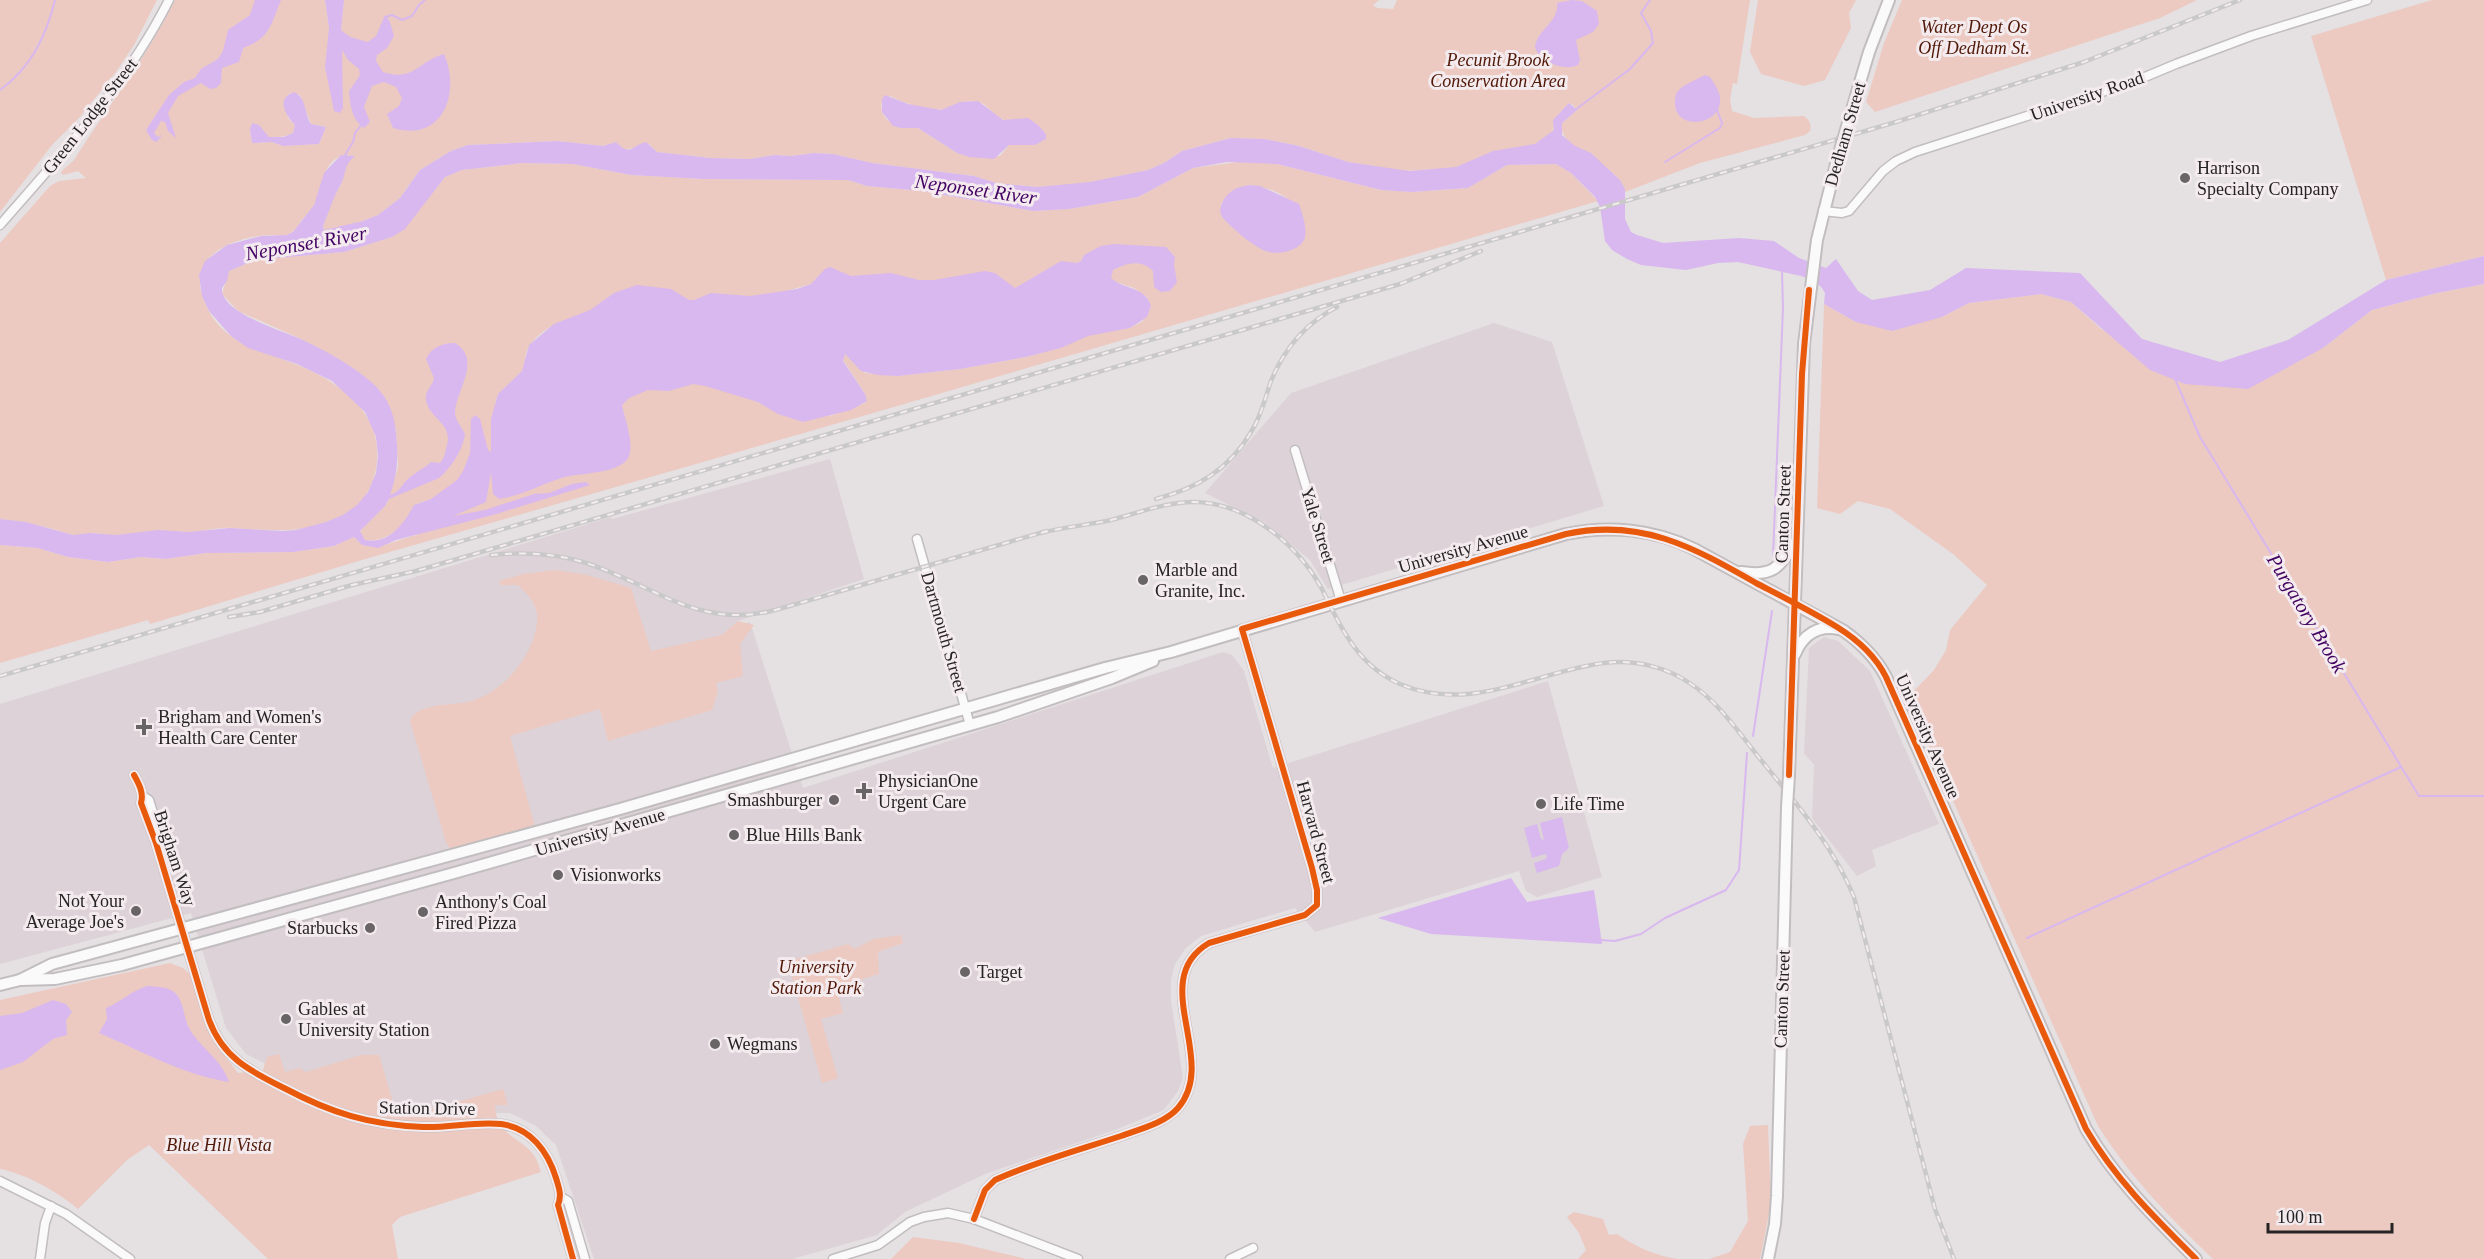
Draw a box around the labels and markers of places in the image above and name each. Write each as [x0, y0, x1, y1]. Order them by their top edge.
place label: Harrison Specialty Company [2197, 158, 2338, 199]
marker: Harrison Specialty Company [2178, 171, 2192, 185]
place label: Marble and Granite, Inc. [1155, 560, 1245, 601]
marker: Marble and Granite, Inc. [1136, 573, 1150, 587]
place label: Brigham and Women's Health Care Center [158, 707, 321, 748]
marker: Brigham and Women's Health Care Center [135, 718, 153, 736]
place label: PhysicianOne Urgent Care [878, 771, 978, 812]
marker: PhysicianOne Urgent Care [855, 782, 873, 800]
place label: Smashburger [727, 790, 822, 810]
marker: Smashburger [827, 793, 841, 807]
place label: Life Time [1553, 794, 1625, 814]
marker: Life Time [1534, 797, 1548, 811]
place label: Blue Hills Bank [746, 825, 862, 845]
marker: Blue Hills Bank [727, 828, 741, 842]
place label: Visionworks [570, 865, 661, 885]
marker: Visionworks [551, 868, 565, 882]
place label: Not Your Average Joe's [26, 891, 124, 932]
place label: Anthony's Coal Fired Pizza [435, 892, 547, 933]
marker: Not Your Average Joe's [129, 904, 143, 918]
marker: Anthony's Coal Fired Pizza [416, 905, 430, 919]
place label: Starbucks [287, 918, 358, 938]
marker: Starbucks [363, 921, 377, 935]
place label: Target [977, 962, 1022, 982]
marker: Target [958, 965, 972, 979]
place label: Gables at University Station [298, 999, 430, 1040]
marker: Gables at University Station [279, 1012, 293, 1026]
place label: Wegmans [727, 1034, 798, 1054]
marker: Wegmans [708, 1037, 722, 1051]

